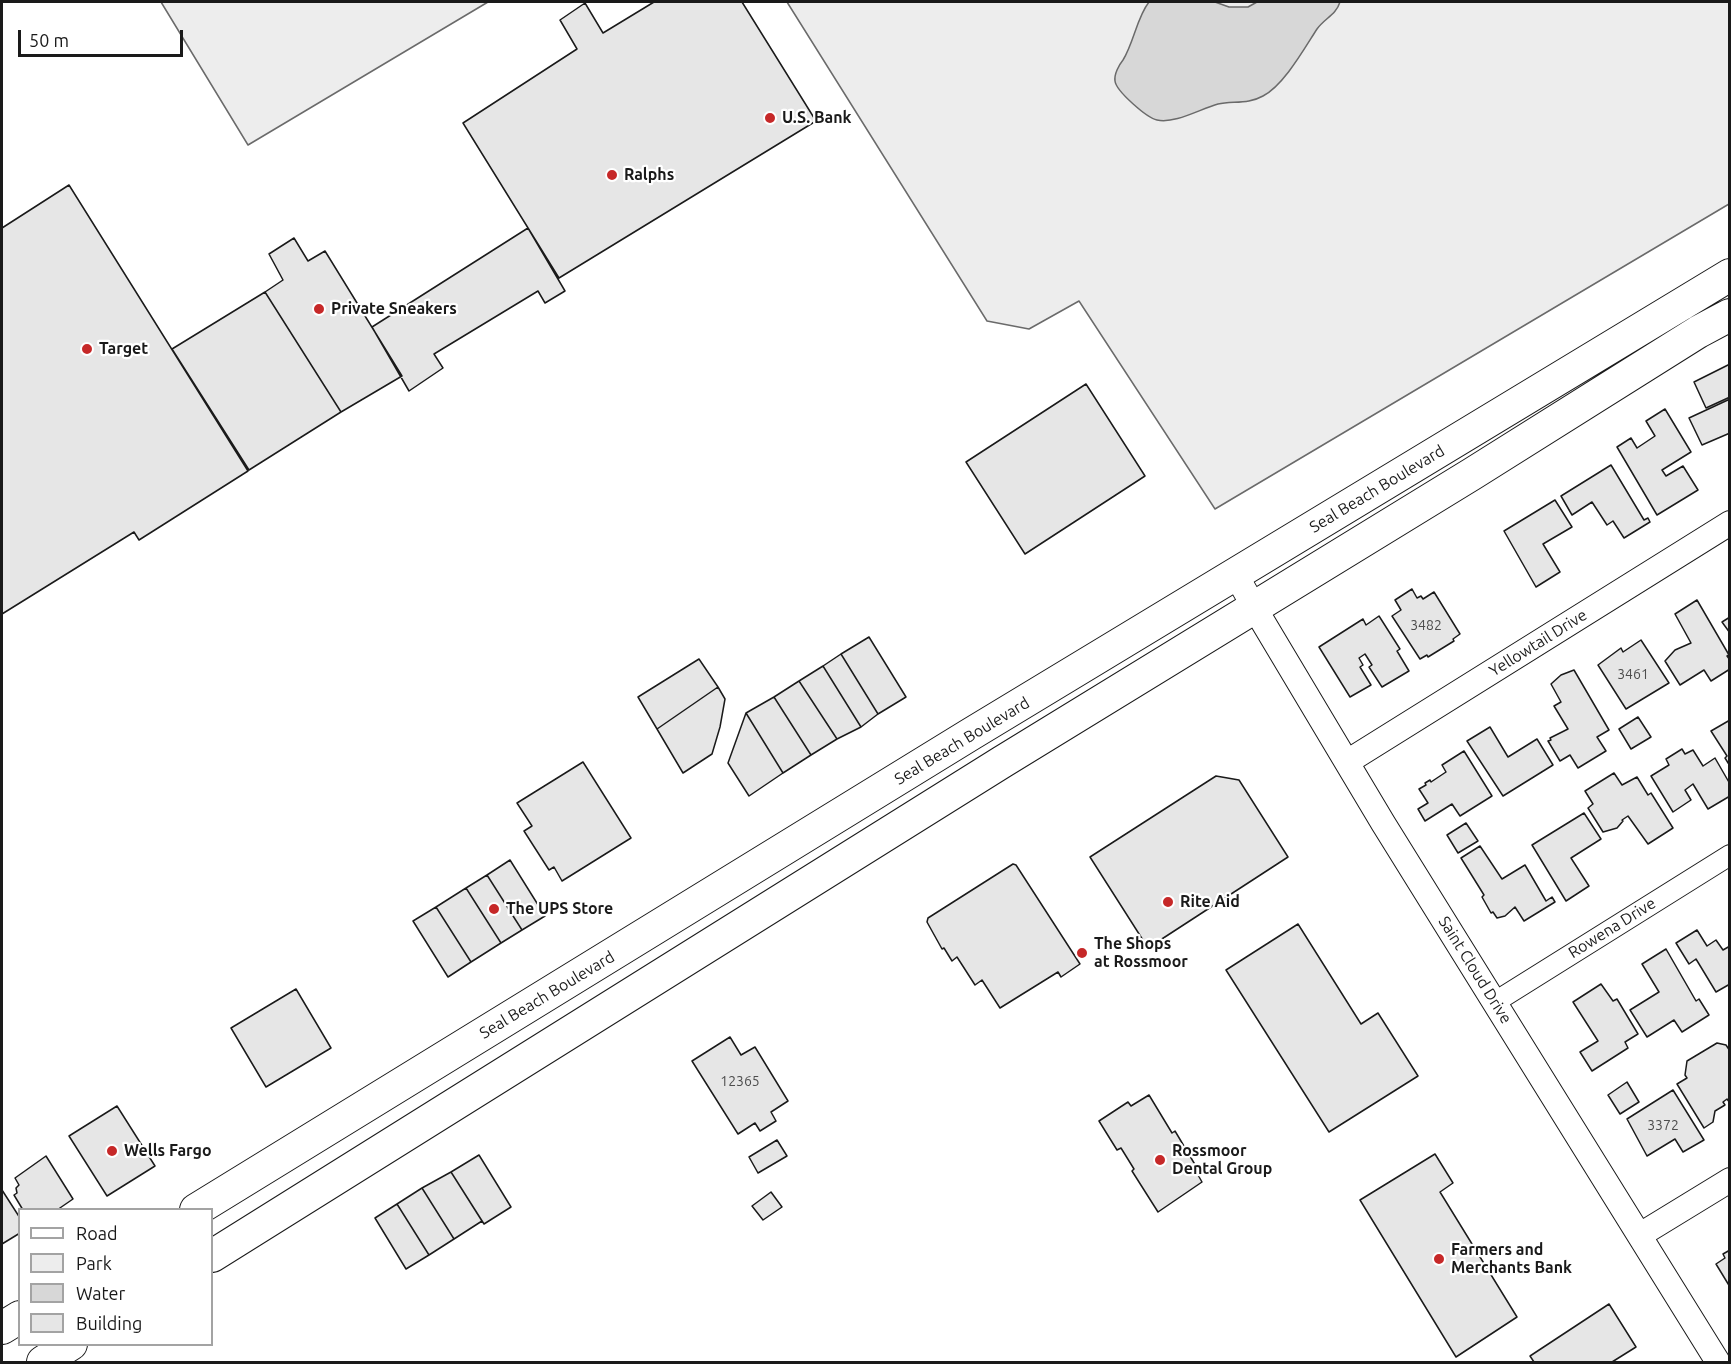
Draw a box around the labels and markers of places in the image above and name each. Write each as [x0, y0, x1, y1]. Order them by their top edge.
place label: U.S. Bank [782, 108, 852, 128]
marker: U.S. Bank [763, 111, 777, 125]
place label: Ralphs [624, 165, 674, 185]
marker: Ralphs [605, 168, 619, 182]
place label: Private Sneakers [331, 299, 457, 319]
marker: Private Sneakers [312, 302, 326, 316]
place label: Target [99, 339, 148, 359]
marker: Target [80, 342, 94, 356]
place label: Rite Aid [1180, 892, 1240, 912]
marker: Rite Aid [1161, 895, 1175, 909]
place label: The UPS Store [506, 899, 613, 919]
marker: The UPS Store [487, 902, 501, 916]
place label: The Shops at Rossmoor [1094, 934, 1188, 972]
marker: The Shops at Rossmoor [1075, 946, 1089, 960]
place label: Wells Fargo [124, 1141, 212, 1161]
place label: Rossmoor Dental Group [1172, 1141, 1272, 1179]
marker: Wells Fargo [105, 1144, 119, 1158]
marker: Rossmoor Dental Group [1153, 1153, 1167, 1167]
place label: Farmers and Merchants Bank [1451, 1240, 1572, 1278]
marker: Farmers and Merchants Bank [1432, 1252, 1446, 1266]

